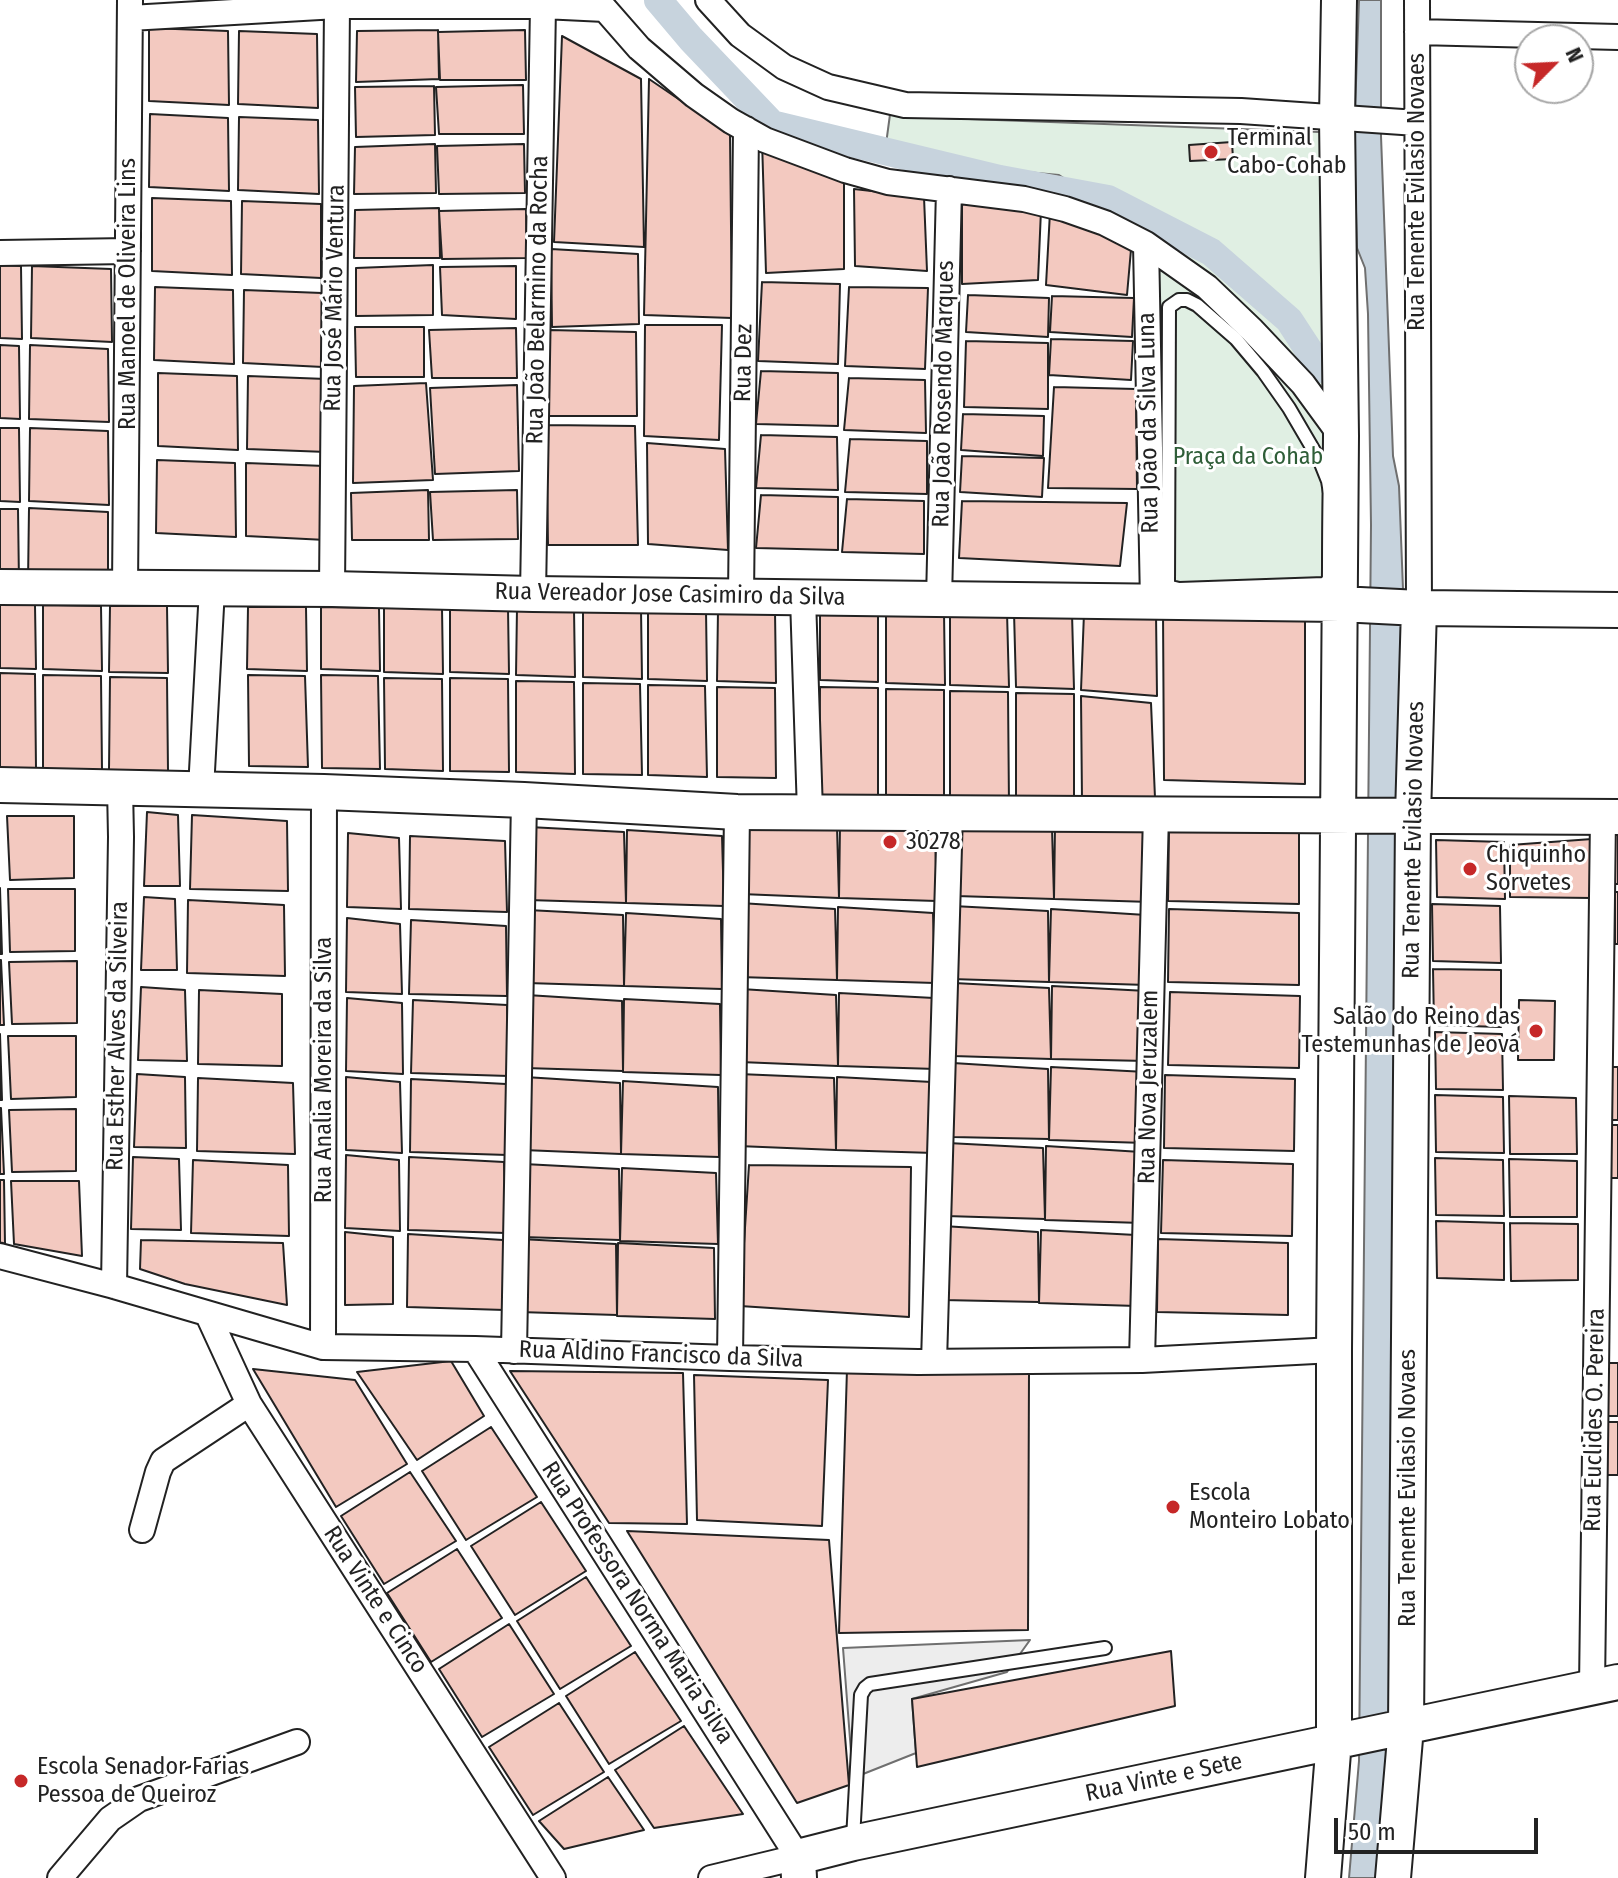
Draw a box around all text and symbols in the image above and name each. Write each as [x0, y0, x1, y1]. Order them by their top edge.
north arrow [1514, 24, 1594, 104]
text: N [1560, 43, 1590, 66]
street label: Rua Tenente Evilasio Novaes [1403, 53, 1431, 331]
place label: Terminal Cabo-Cohab [1227, 124, 1346, 180]
marker: Terminal Cabo-Cohab [1202, 143, 1220, 161]
street label: Rua João Belarmino da Rocha [521, 155, 555, 445]
street label: Rua Manoel de Oliveira Lins [114, 158, 142, 430]
street label: Rua José Mário Ventura [319, 184, 351, 412]
street label: Rua João Rosendo Marques [927, 260, 961, 528]
street label: Rua João da Silva Luna [1133, 312, 1165, 534]
street label: Rua Dez [729, 324, 759, 402]
park label: Praça da Cohab [1173, 443, 1323, 471]
street label: Rua Vereador Jose Casimiro da Silva [494, 578, 846, 612]
street label: Rua Tenente Evilasio Novaes [1397, 701, 1431, 979]
place label: 30278 [906, 828, 961, 856]
marker: 30278 [881, 833, 899, 851]
place label: Chiquinho Sorvetes [1486, 841, 1586, 897]
marker: Chiquinho Sorvetes [1461, 860, 1479, 878]
street label: Rua Esther Alves da Silveira [101, 901, 135, 1171]
street label: Rua Analia Moreira da Silva [310, 937, 338, 1203]
street label: Rua Nova Jeruzalem [1133, 990, 1165, 1184]
place label: Salão do Reino das Testemunhas de Jeová [1302, 1003, 1520, 1059]
marker: Salão do Reino das Testemunhas de Jeová [1527, 1022, 1545, 1040]
street label: Rua Euclides O. Pereira [1579, 1308, 1611, 1532]
street label: Rua Aldino Francisco da Silva [518, 1336, 804, 1374]
street label: Rua Tenente Evilasio Novaes [1394, 1349, 1422, 1627]
street label: Rua Professora Norma Maria Silva [535, 1457, 739, 1749]
place label: Escola Monteiro Lobato [1189, 1479, 1350, 1535]
marker: Escola Monteiro Lobato [1164, 1498, 1182, 1516]
street label: Rua Vinte e Cinco [317, 1521, 433, 1679]
street label: Rua Vinte e Sete [1083, 1747, 1245, 1809]
place label: Escola Senador Farias Pessoa de Queiroz [37, 1753, 249, 1809]
marker: Escola Senador Farias Pessoa de Queiroz [12, 1772, 30, 1790]
scale bar [1338, 1802, 1542, 1852]
text: 50 m [1348, 1818, 1396, 1846]

